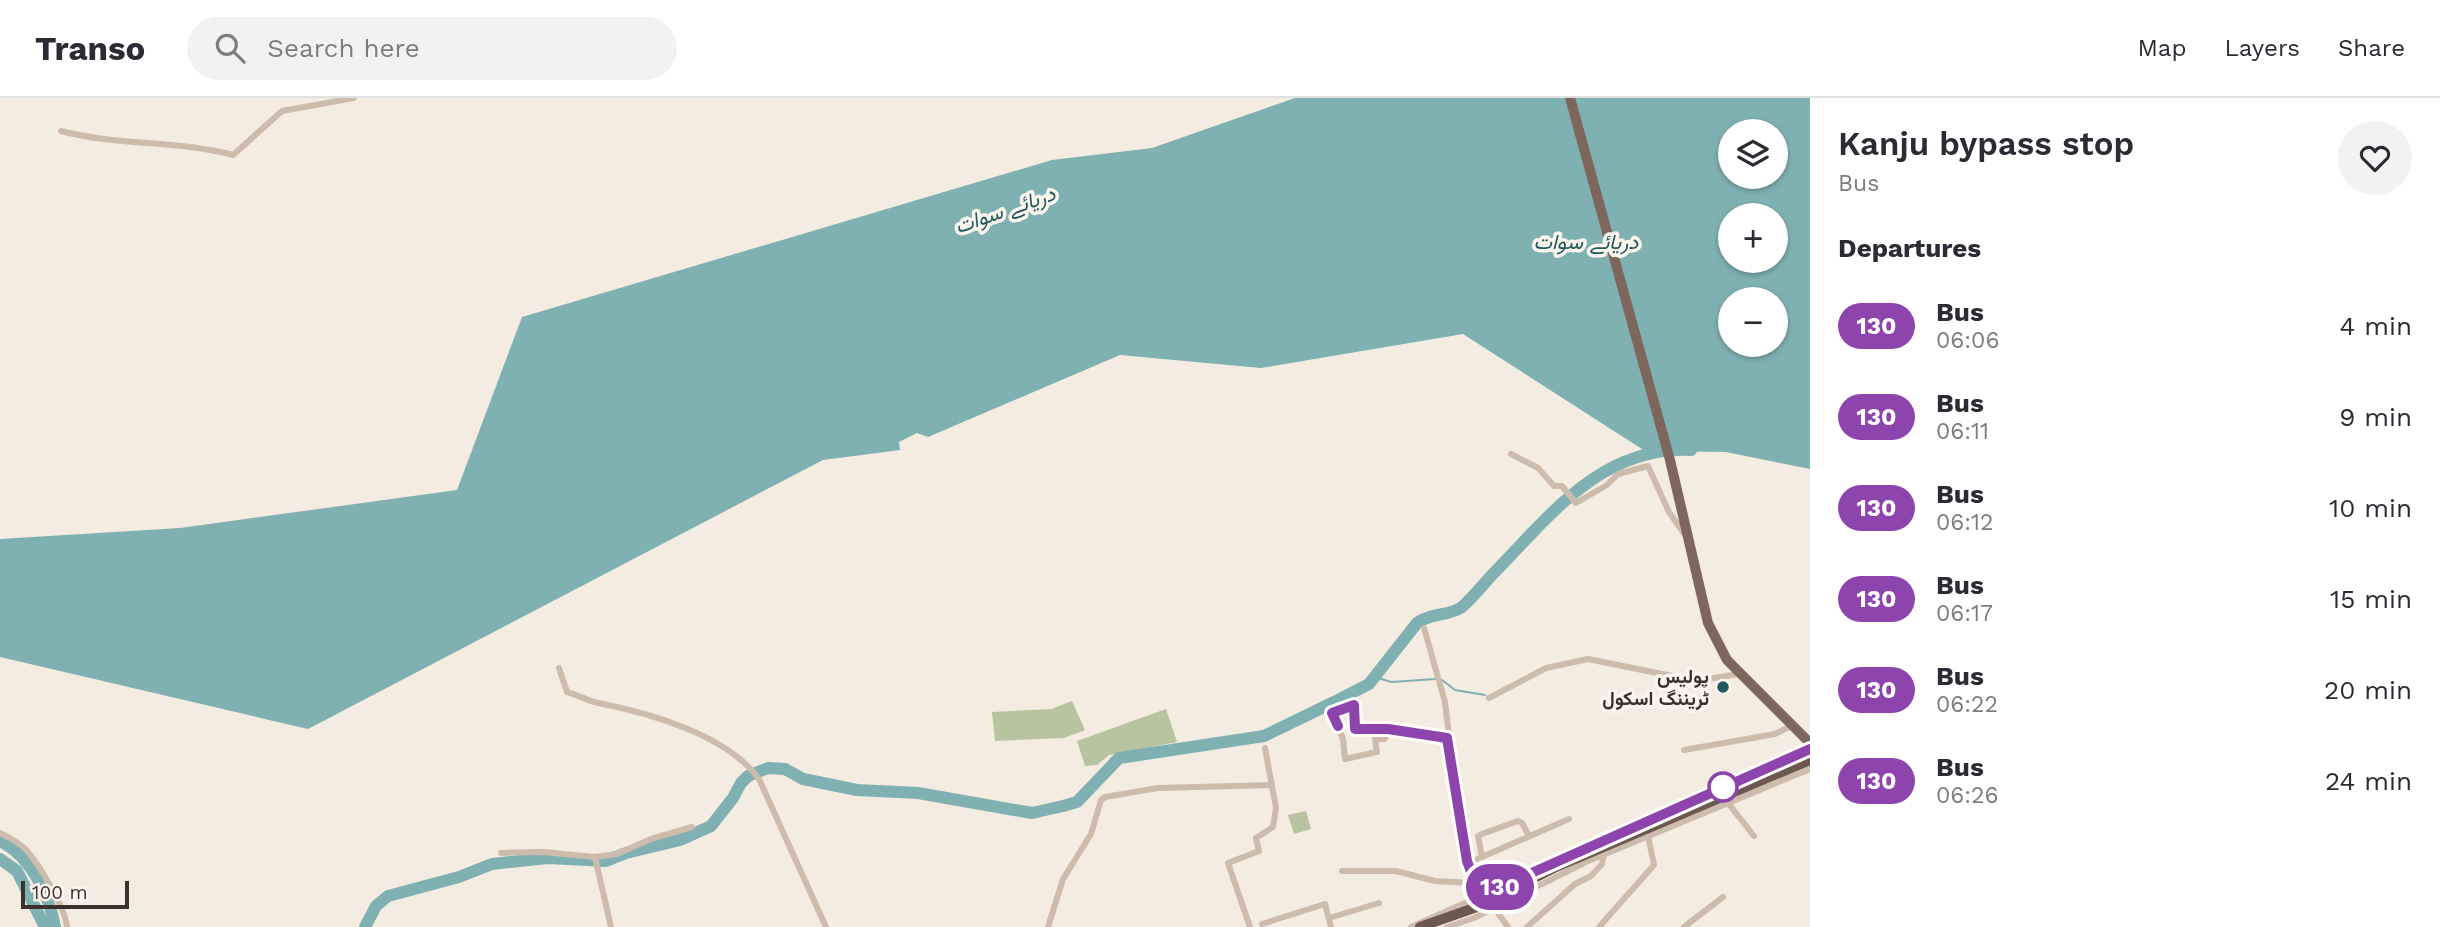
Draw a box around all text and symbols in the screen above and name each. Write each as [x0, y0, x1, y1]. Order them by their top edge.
search box [187, 17, 677, 80]
text: Transo [35, 29, 145, 68]
icon: search [211, 29, 249, 67]
text: Search here [267, 33, 420, 63]
text: Map [2138, 34, 2186, 62]
text: Layers [2224, 34, 2300, 62]
text: Share [2338, 34, 2405, 62]
map controls [1718, 119, 1788, 357]
button: layers [1718, 119, 1788, 189]
button: heart [2338, 121, 2412, 195]
text: Kanju bypass stop [1838, 124, 2134, 163]
text: Bus [1838, 170, 1879, 197]
water label: دریائے سوات [951, 180, 1060, 239]
button: + [1718, 203, 1788, 273]
water label: دریائے سوات [1534, 229, 1639, 255]
text: Departures [1838, 233, 1981, 263]
button: − [1718, 287, 1788, 357]
text: Bus [1936, 297, 1984, 327]
text: 4 min [2339, 311, 2412, 341]
text: 130 [1856, 312, 1897, 340]
text: 06:06 [1936, 327, 1999, 354]
text: Bus [1936, 388, 1984, 418]
text: 9 min [2339, 402, 2412, 432]
text: 130 [1856, 403, 1897, 431]
text: 06:11 [1936, 418, 1989, 445]
text: Bus [1936, 479, 1984, 509]
text: 10 min [2329, 493, 2412, 523]
text: 130 [1856, 494, 1897, 522]
text: 06:12 [1936, 509, 1993, 536]
text: Bus [1936, 570, 1984, 600]
text: 15 min [2330, 584, 2412, 614]
text: 130 [1856, 585, 1897, 613]
text: 06:17 [1936, 600, 1993, 627]
text: Bus [1936, 661, 1984, 691]
place label: پولیس ٹریننگ اسکول [1602, 665, 1709, 711]
text: 20 min [2324, 675, 2412, 705]
text: 130 [1856, 676, 1897, 704]
marker: پولیس ٹریننگ اسکول [1715, 679, 1731, 695]
text: 06:22 [1936, 691, 1998, 718]
text: Bus [1936, 752, 1984, 782]
text: 24 min [2325, 766, 2412, 796]
text: 130 [1856, 767, 1897, 795]
unlabelled marker [1708, 772, 1738, 802]
text: 06:26 [1936, 782, 1999, 809]
line badge: 130 [1460, 864, 1540, 910]
text: 130 [1480, 873, 1520, 901]
scale bar [21, 878, 130, 910]
text: 100 m [32, 881, 88, 904]

